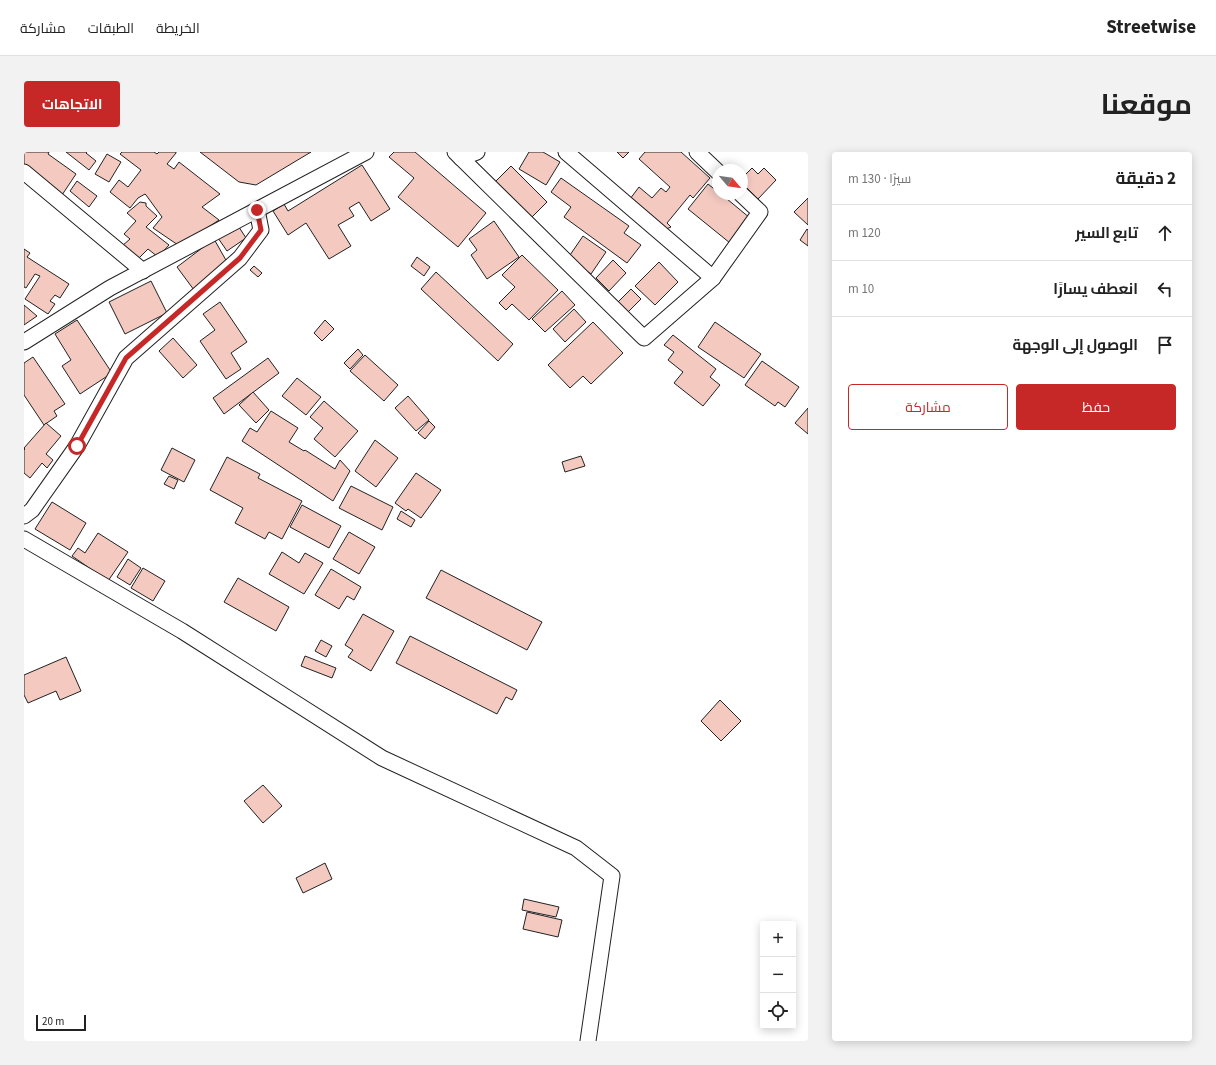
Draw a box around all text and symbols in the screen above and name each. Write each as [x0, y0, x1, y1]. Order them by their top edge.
text: Streetwise [1106, 14, 1196, 41]
text: مشاركة [20, 19, 66, 39]
text: الطبقات [88, 19, 134, 39]
text: الخريطة [156, 19, 200, 39]
button: الاتجاهات [24, 81, 120, 127]
text: موقعنا [1101, 85, 1192, 125]
north arrow [712, 164, 748, 200]
text: 2 دقيقة [1116, 167, 1176, 191]
text: سيرًا · 130 m [848, 170, 911, 188]
route end [248, 201, 266, 219]
icon: ahead [1154, 222, 1176, 244]
text: تابع السير [1075, 223, 1138, 244]
text: 120 m [848, 224, 881, 242]
icon: left [1154, 278, 1176, 300]
text: انعطف يسارًا [1053, 279, 1138, 300]
text: 10 m [848, 280, 874, 298]
icon: arrive [1154, 334, 1176, 356]
text: الوصول إلى الوجهة [1012, 335, 1138, 356]
button: مشاركة [848, 384, 1008, 430]
button: حفظ [1016, 384, 1176, 430]
route start [68, 437, 86, 455]
map controls [760, 921, 796, 1029]
button: + [760, 921, 796, 957]
button: − [760, 957, 796, 993]
button: locate [760, 993, 796, 1029]
scale bar [36, 1013, 86, 1032]
text: 20 m [42, 1014, 64, 1029]

